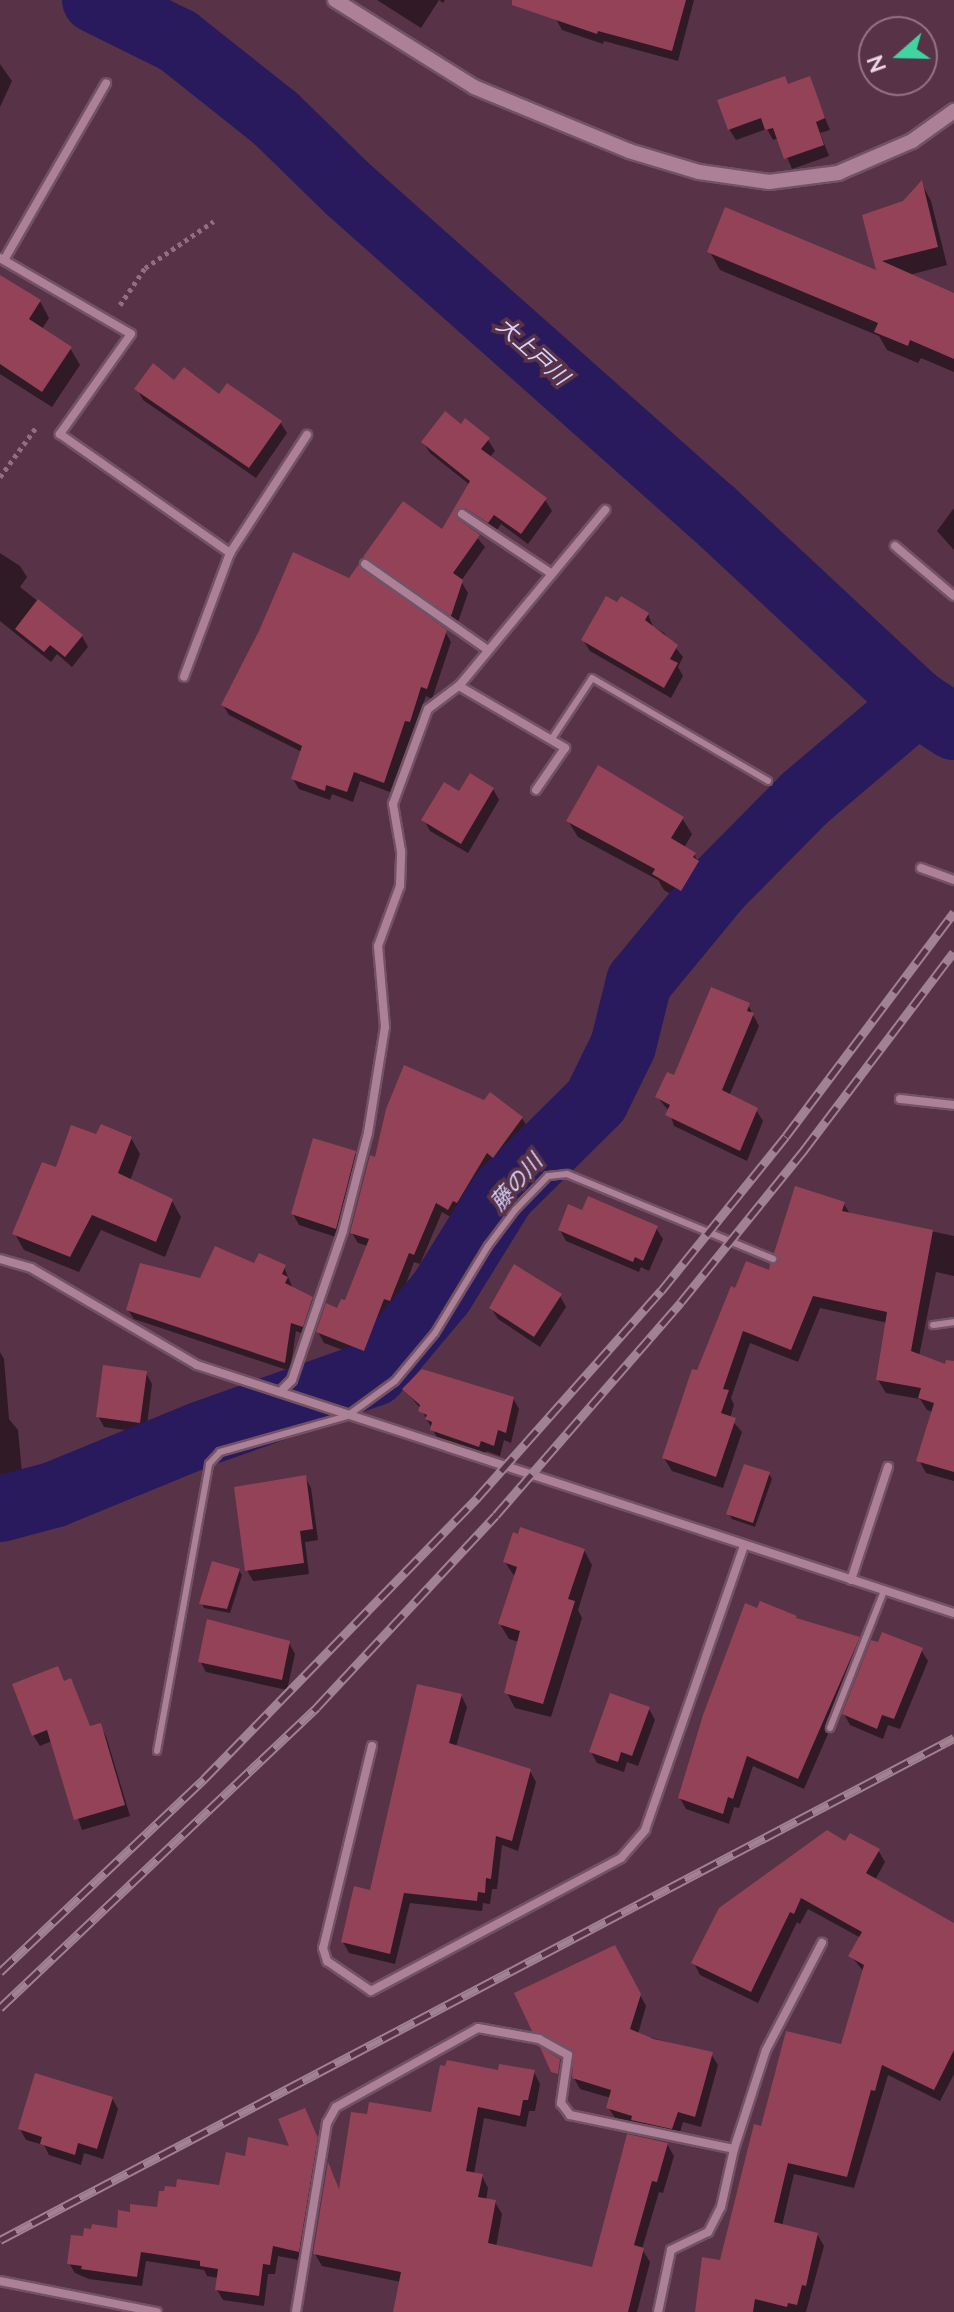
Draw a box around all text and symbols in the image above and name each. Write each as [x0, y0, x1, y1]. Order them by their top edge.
north arrow [858, 16, 938, 96]
text: N [860, 51, 894, 76]
water label: 大上戸川 [490, 313, 574, 391]
water label: 藤の川 [485, 1149, 549, 1217]

